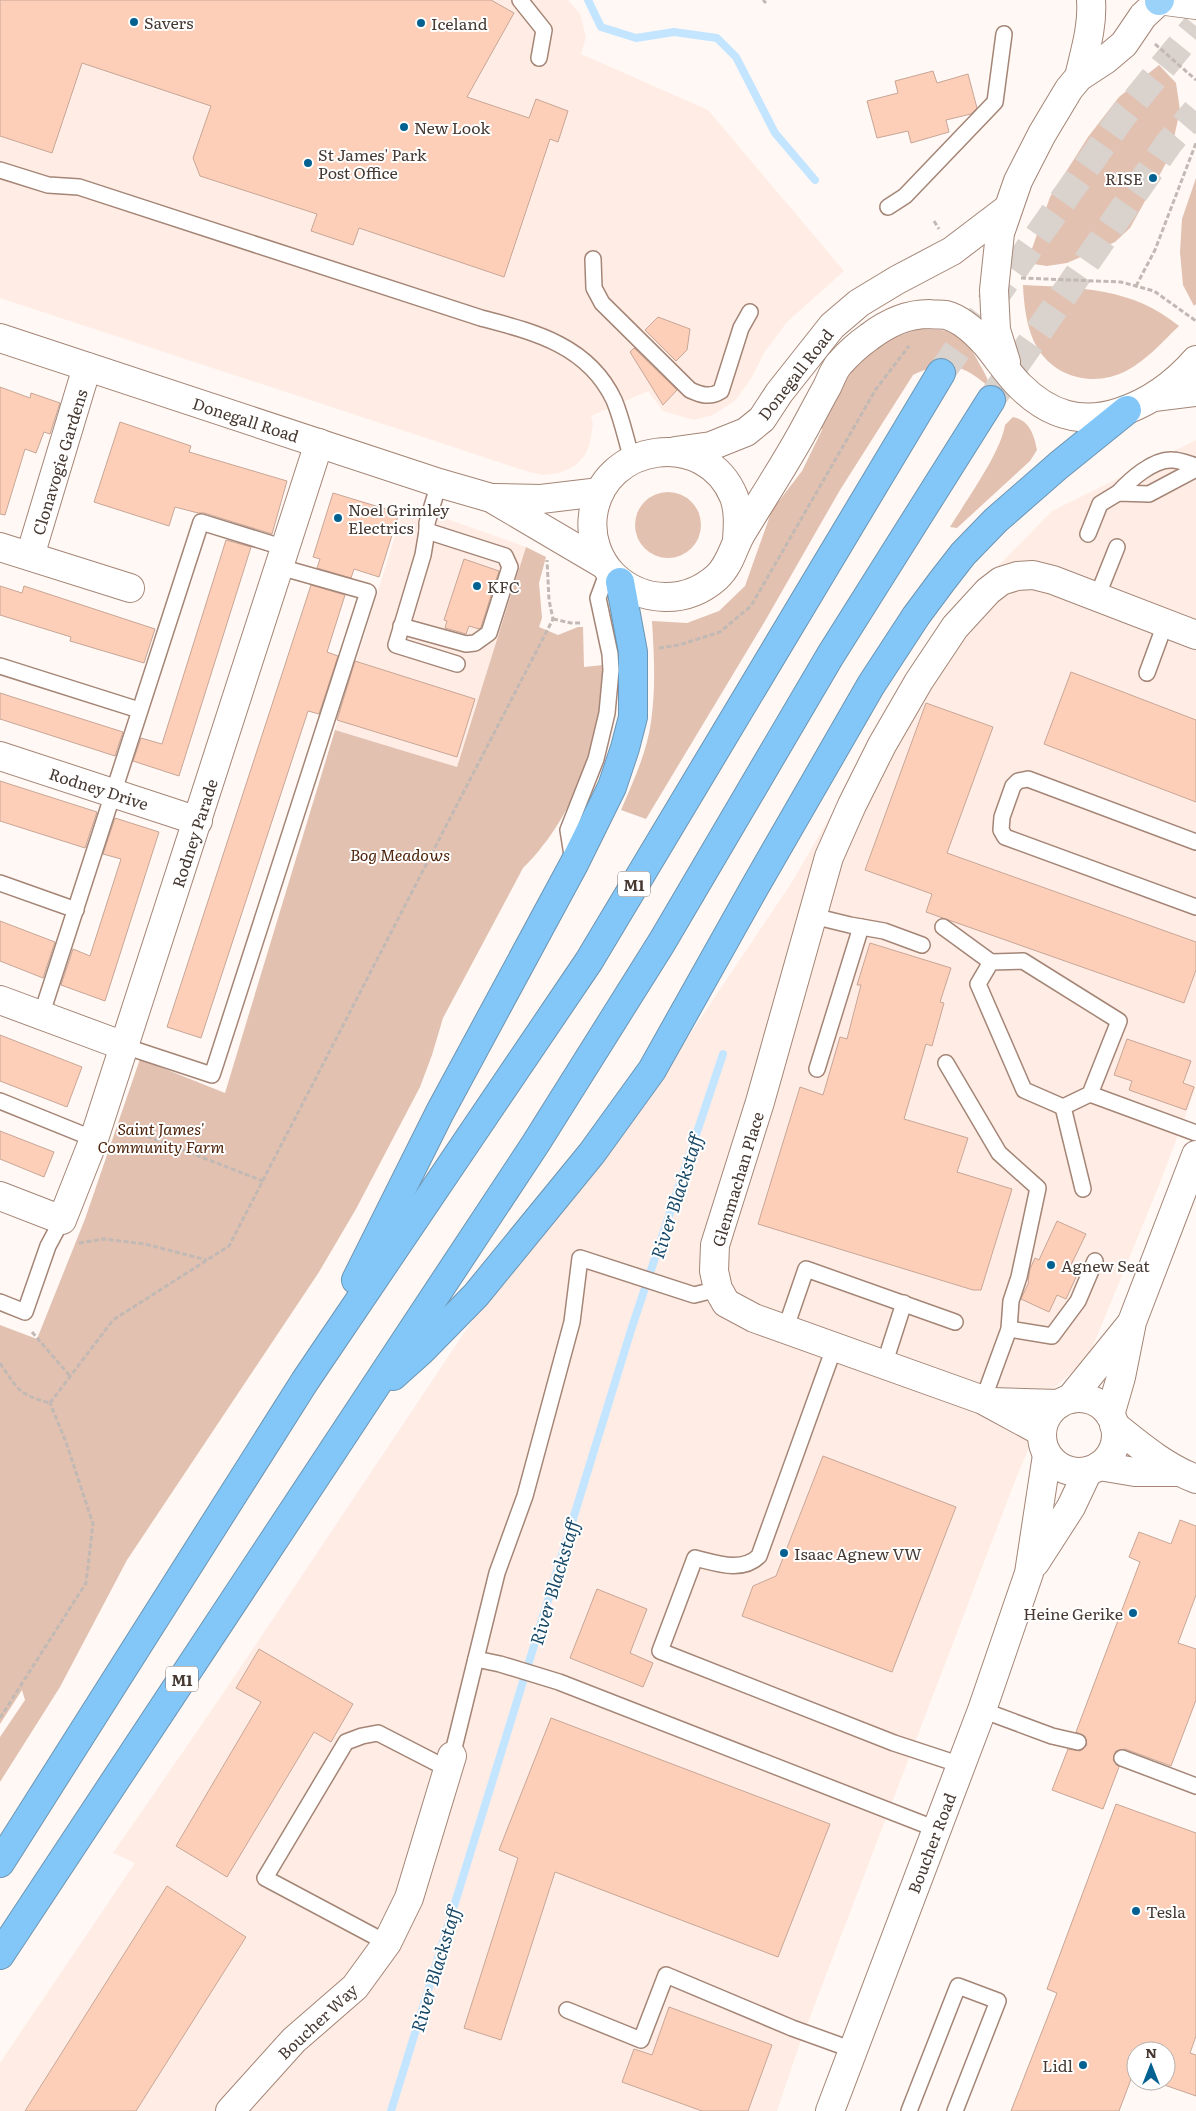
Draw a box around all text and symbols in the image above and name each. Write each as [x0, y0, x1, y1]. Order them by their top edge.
place label: Savers [144, 10, 193, 34]
place label: Iceland [431, 11, 488, 35]
marker: Savers [128, 16, 140, 28]
marker: Iceland [415, 17, 427, 29]
place label: New Look [414, 115, 490, 139]
marker: New Look [398, 121, 410, 133]
place label: St James' Park Post Office [318, 142, 427, 184]
marker: St James' Park Post Office [302, 157, 314, 169]
place label: RISE [1105, 166, 1143, 190]
marker: RISE [1147, 172, 1159, 184]
street label: Donegall Road [752, 323, 839, 425]
street label: Clonavogie Gardens [25, 386, 93, 538]
street label: Donegall Road [190, 391, 302, 448]
place label: Noel Grimley Electrics [348, 497, 450, 539]
marker: Noel Grimley Electrics [332, 512, 344, 524]
place label: KFC [487, 574, 520, 598]
marker: KFC [471, 580, 483, 592]
street label: Rodney Drive [46, 761, 152, 815]
street label: Rodney Parade [165, 775, 223, 891]
park label: Bog Meadows [350, 842, 450, 866]
road number: M1 [618, 872, 650, 896]
street label: Glenmachan Place [705, 1108, 769, 1250]
park label: Saint James' Community Farm [97, 1116, 225, 1158]
water label: River Blackstaff [643, 1128, 709, 1262]
place label: Agnew Seat [1061, 1253, 1150, 1277]
marker: Agnew Seat [1045, 1259, 1057, 1271]
water label: River Blackstaff [522, 1514, 586, 1648]
place label: Isaac Agnew VW [794, 1541, 922, 1565]
marker: Isaac Agnew VW [778, 1547, 790, 1559]
place label: Heine Gerike [1023, 1601, 1123, 1625]
marker: Heine Gerike [1127, 1607, 1139, 1619]
road number: M1 [166, 1666, 198, 1692]
street label: Boucher Road [901, 1789, 961, 1897]
place label: Tesla [1146, 1899, 1186, 1923]
water label: River Blackstaff [403, 1901, 467, 2035]
marker: Tesla [1130, 1905, 1142, 1917]
street label: Boucher Way [272, 1977, 363, 2064]
north arrow [1126, 2041, 1176, 2091]
text: N [1145, 2042, 1157, 2062]
place label: Lidl [1042, 2053, 1073, 2077]
marker: Lidl [1077, 2059, 1089, 2071]

